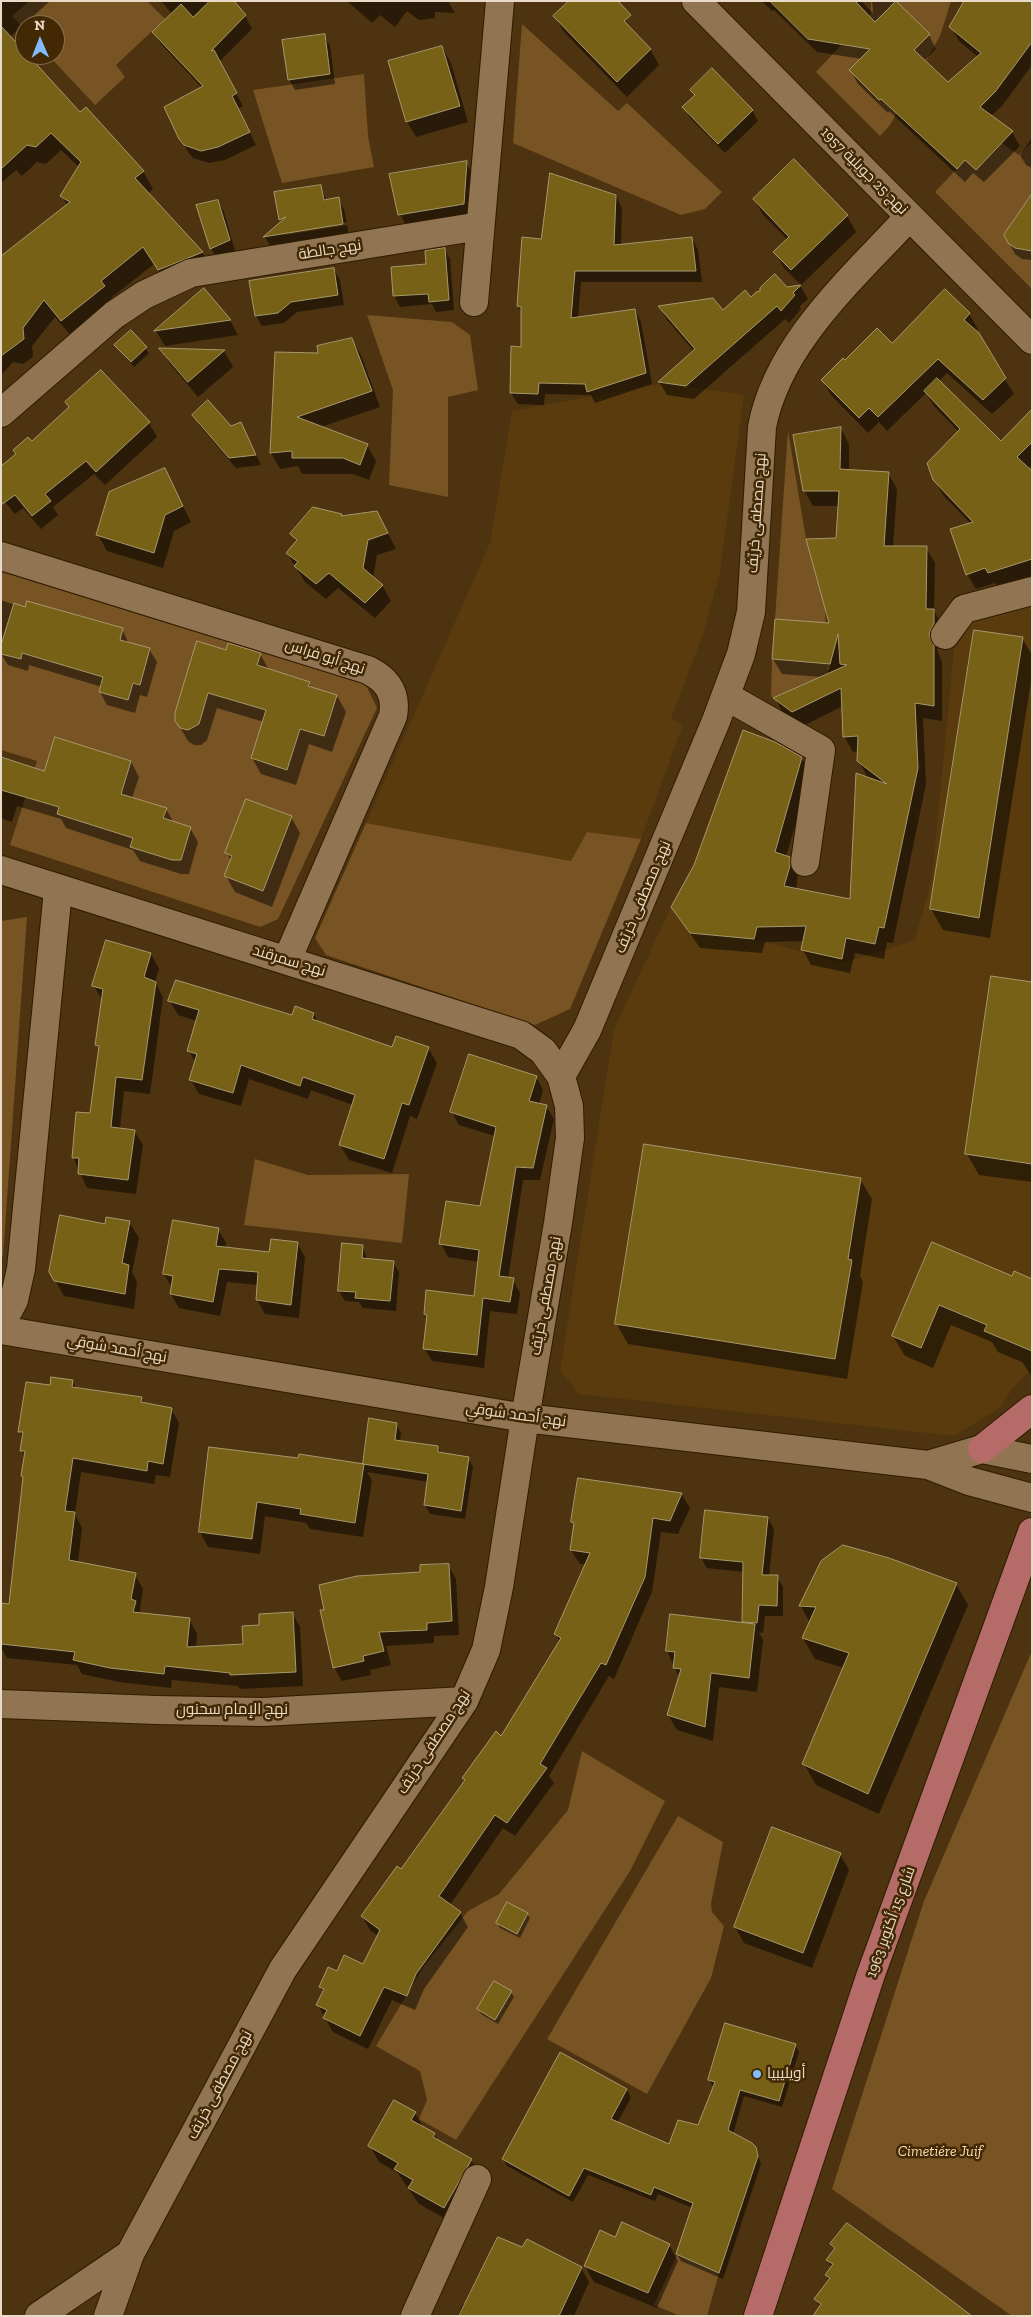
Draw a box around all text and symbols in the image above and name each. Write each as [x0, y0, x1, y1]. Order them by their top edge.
north arrow [15, 15, 65, 65]
text: N [34, 17, 45, 34]
street label: نهج 25 جويلية 1957 [817, 124, 911, 218]
street label: نهج جالطة [297, 236, 363, 264]
street label: نهج مصطفى خريّف [744, 452, 770, 574]
street label: نهج أبو فراس [283, 636, 367, 678]
street label: نهج مصطفى خريّف [611, 838, 675, 956]
street label: نهج سمرقند [250, 941, 328, 981]
street label: نهج مصطفى خريّف [527, 1235, 565, 1357]
street label: نهج أحمد شوقي [66, 1331, 168, 1367]
street label: نهج أحمد شوقي [465, 1399, 567, 1431]
street label: نهج مصطفى خريّف [394, 1687, 474, 1797]
street label: نهج الإمام سحنون [176, 1701, 288, 1719]
street label: شارع 15 أكتوبر 1963 [863, 1864, 919, 1980]
street label: نهج مصطفى خريّف [184, 2028, 256, 2142]
place label: أويليبيا [767, 2065, 805, 2083]
marker: أويليبيا [751, 2068, 763, 2080]
park label: Cimetiére Juif [898, 2143, 982, 2161]

